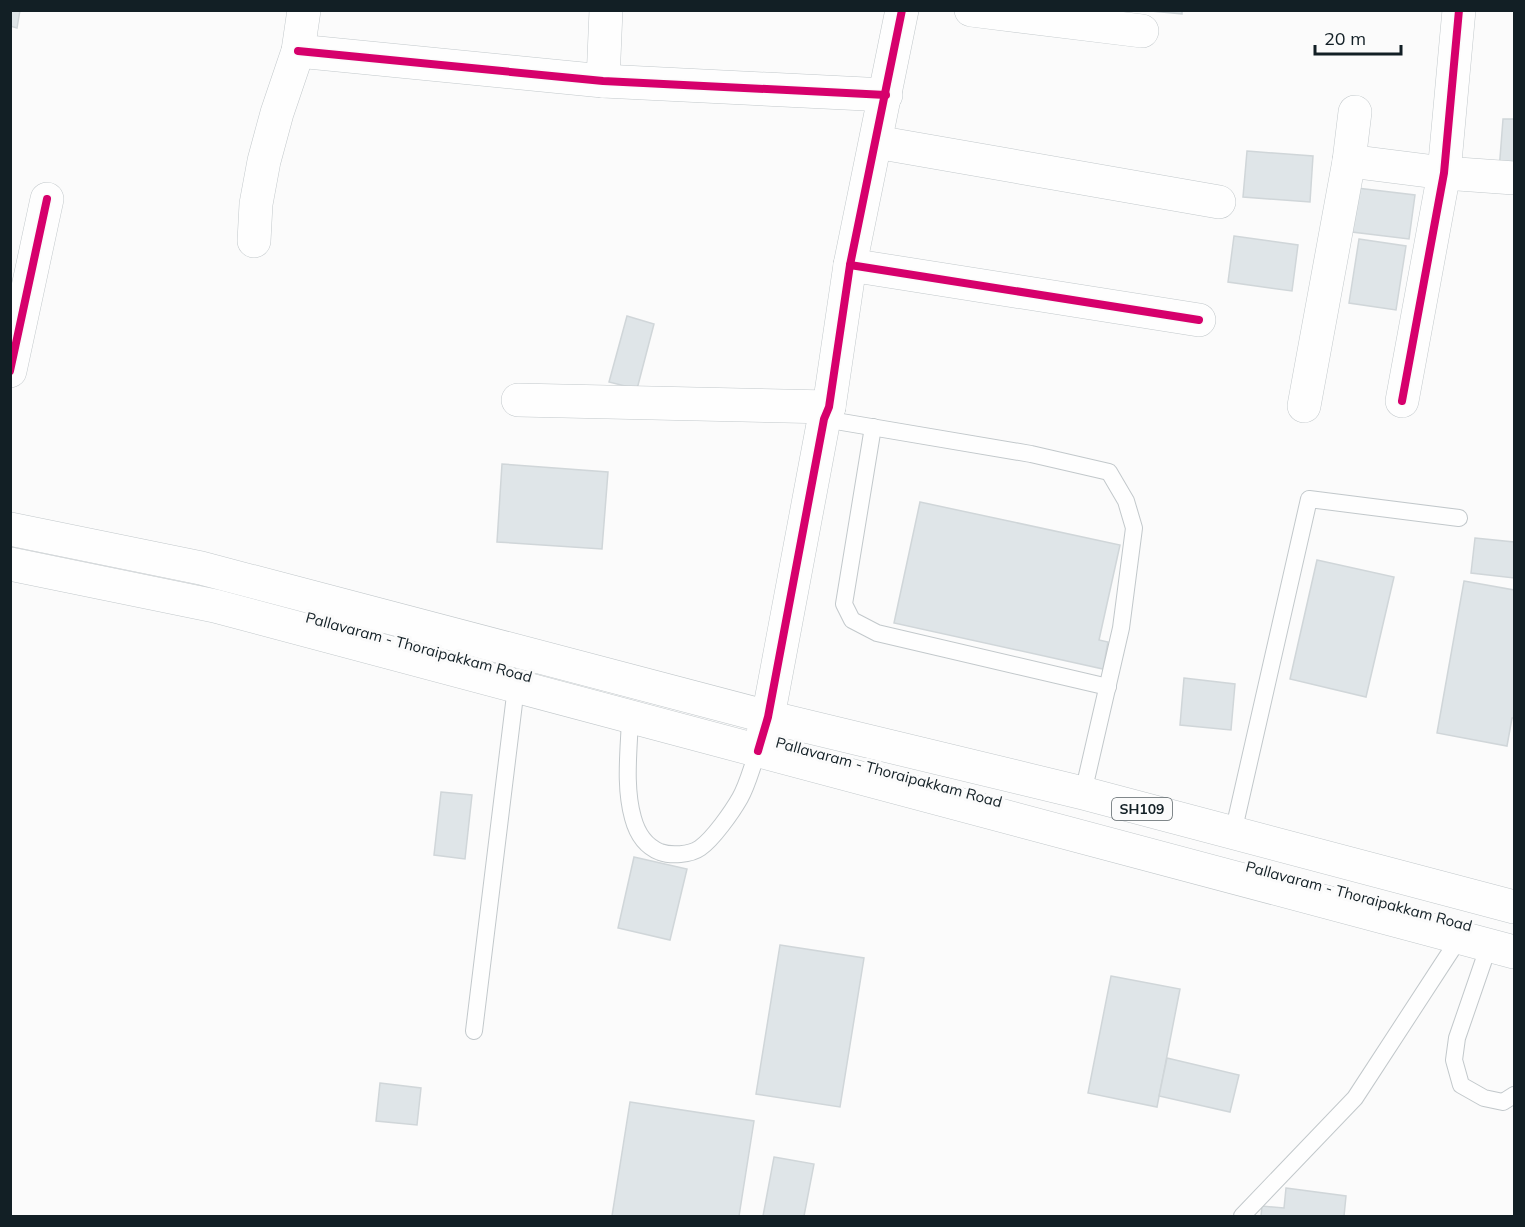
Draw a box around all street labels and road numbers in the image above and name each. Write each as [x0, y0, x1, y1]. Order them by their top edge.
street label: Pallavaram - Thoraipakkam Road [304, 608, 534, 686]
street label: Pallavaram - Thoraipakkam Road [774, 733, 1004, 811]
road number: SH109 [1112, 798, 1172, 820]
street label: Pallavaram - Thoraipakkam Road [1244, 857, 1474, 935]

